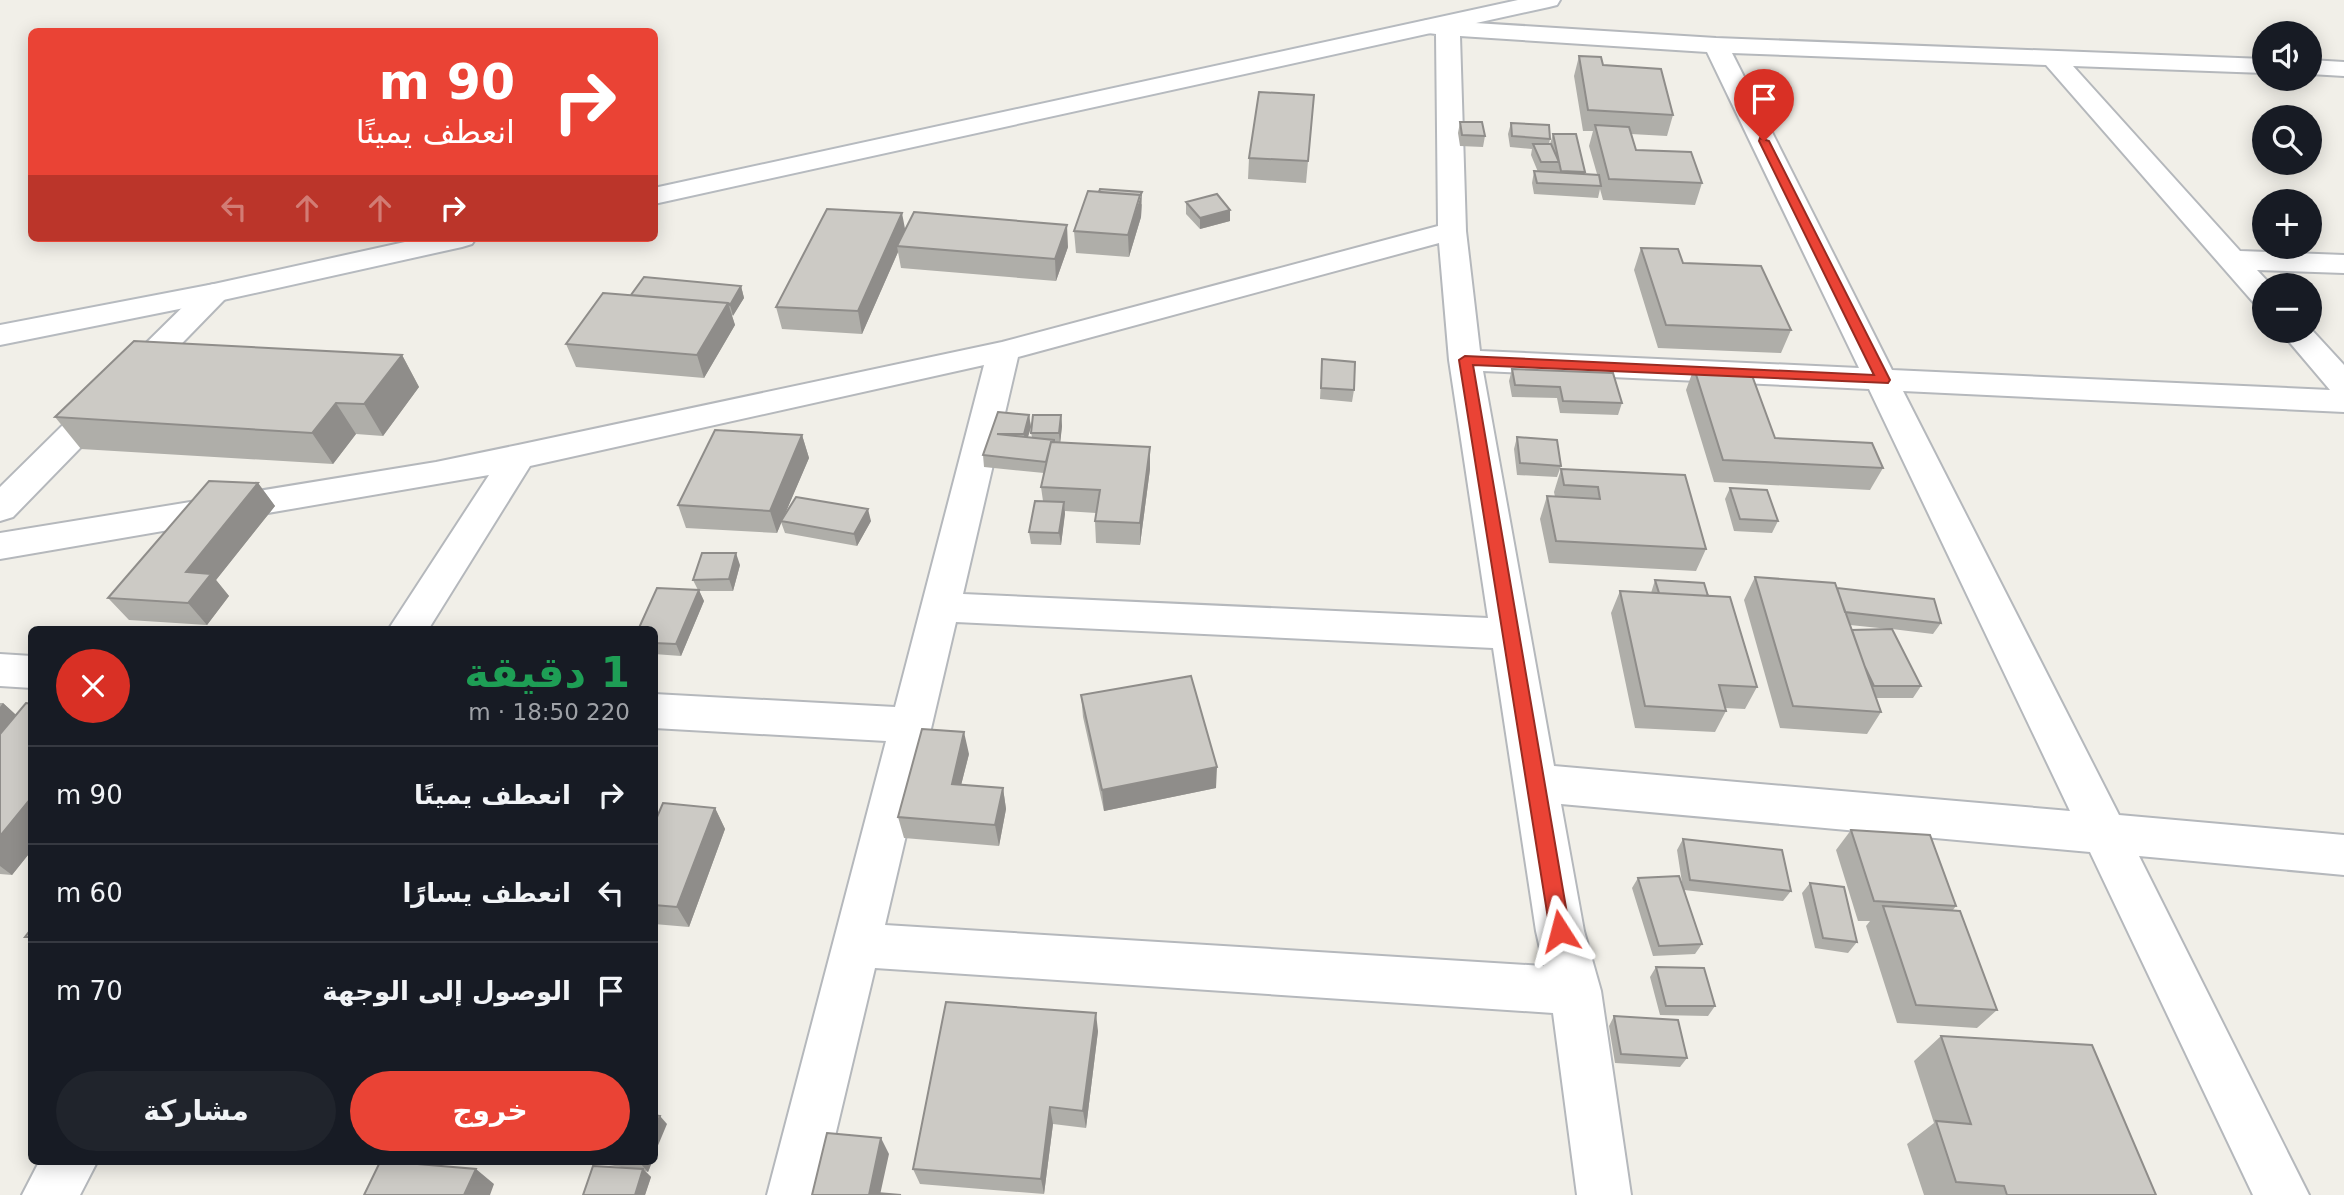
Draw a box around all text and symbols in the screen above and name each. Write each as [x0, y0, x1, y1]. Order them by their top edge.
map controls [2252, 21, 2322, 343]
button: sound [2252, 21, 2322, 91]
text: 90 m [379, 54, 515, 111]
icon: right [539, 56, 630, 147]
pin [1734, 69, 1794, 141]
icon: arrive [1745, 80, 1783, 118]
button: search [2252, 105, 2322, 175]
text: انعطف يمينًا [356, 113, 515, 151]
icon: left [215, 189, 253, 227]
icon: ahead [288, 189, 326, 227]
icon: ahead [361, 189, 399, 227]
icon: right [434, 189, 472, 227]
button: + [2252, 189, 2322, 259]
button: − [2252, 273, 2322, 343]
text: 1 دقيقة [464, 648, 630, 697]
button: close [56, 649, 130, 723]
text: 220 m · 18:50 [468, 699, 630, 725]
icon: right [592, 776, 630, 814]
text: 90 m [56, 780, 123, 810]
text: انعطف يمينًا [414, 780, 571, 810]
icon: left [592, 874, 630, 912]
text: 60 m [56, 878, 123, 908]
text: انعطف يسارًا [402, 878, 571, 908]
position arrow [1523, 894, 1597, 968]
icon: arrive [592, 972, 630, 1010]
text: 70 m [56, 976, 123, 1006]
text: الوصول إلى الوجهة [322, 976, 571, 1006]
button: مشاركة [56, 1071, 336, 1151]
button: خروج [350, 1071, 630, 1151]

